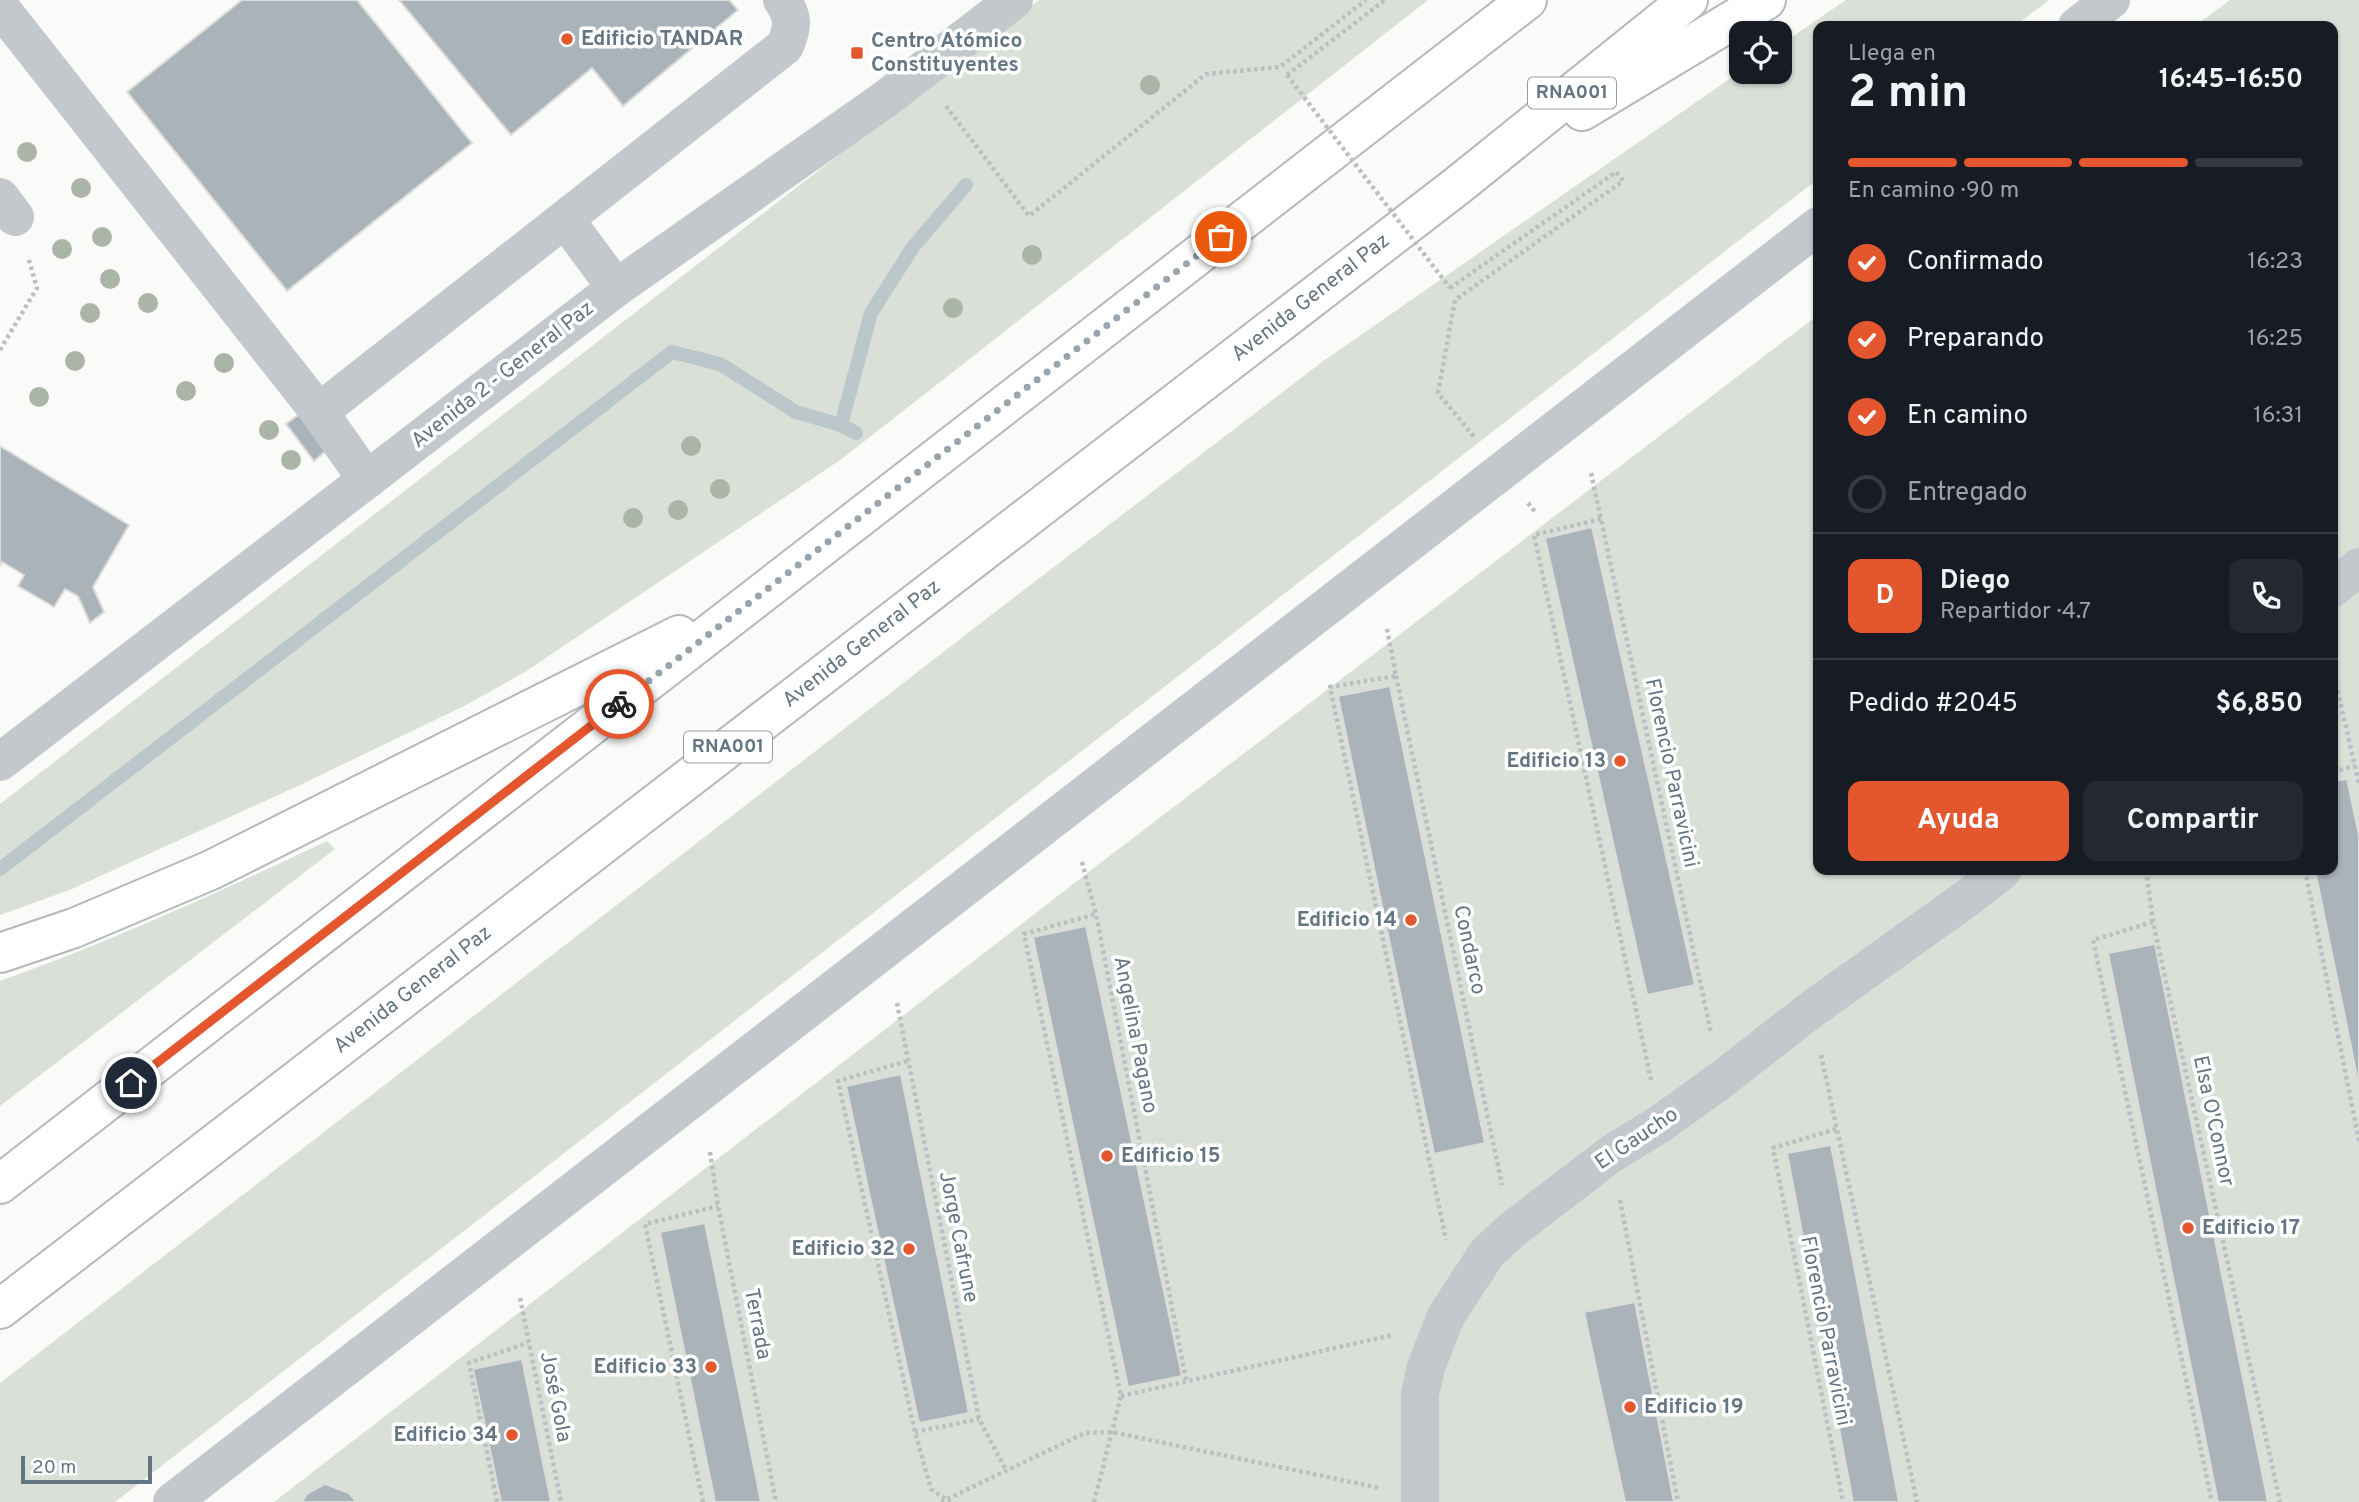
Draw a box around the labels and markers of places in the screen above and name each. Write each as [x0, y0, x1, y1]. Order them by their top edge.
place label: Edificio TANDAR [581, 26, 743, 53]
place label: Centro Atómico Constituyentes [871, 28, 1023, 79]
marker: Edificio TANDAR [559, 31, 575, 47]
marker: Centro Atómico Constituyentes [849, 45, 865, 61]
pin [1191, 207, 1251, 267]
place label: Edificio 13 [1507, 748, 1606, 775]
marker: Edificio 13 [1612, 753, 1628, 769]
place label: Edificio 14 [1297, 907, 1397, 934]
marker: Edificio 14 [1403, 912, 1419, 928]
pin [101, 1053, 161, 1113]
place label: Edificio 15 [1121, 1143, 1221, 1170]
marker: Edificio 15 [1099, 1148, 1115, 1164]
place label: Edificio 17 [2202, 1215, 2300, 1242]
marker: Edificio 17 [2180, 1220, 2196, 1236]
place label: Edificio 32 [792, 1236, 895, 1263]
marker: Edificio 32 [901, 1241, 917, 1257]
place label: Edificio 33 [593, 1354, 697, 1381]
marker: Edificio 33 [703, 1359, 719, 1375]
place label: Edificio 19 [1644, 1394, 1744, 1421]
marker: Edificio 19 [1622, 1399, 1638, 1415]
place label: Edificio 34 [393, 1422, 498, 1449]
marker: Edificio 34 [504, 1427, 520, 1443]

